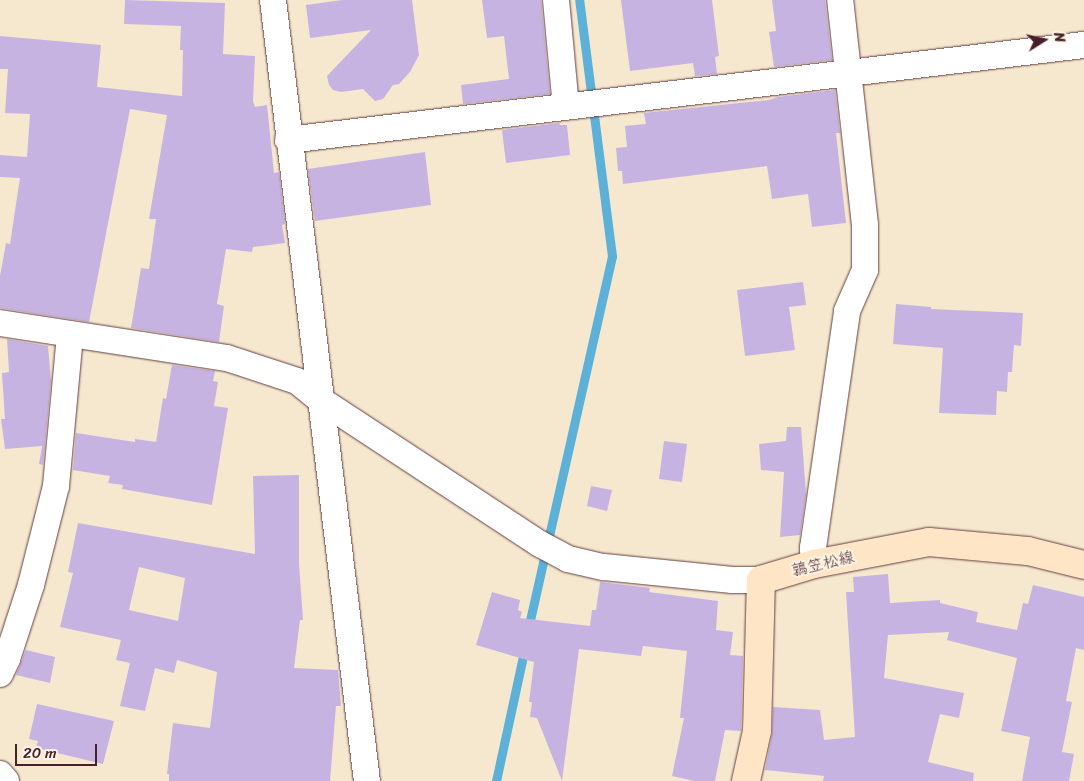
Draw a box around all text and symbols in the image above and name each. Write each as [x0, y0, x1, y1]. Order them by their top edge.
north arrow [1019, 15, 1069, 65]
text: N [1046, 30, 1072, 44]
street label: 鶉笠松線 [790, 547, 856, 581]
scale bar [18, 734, 100, 766]
text: 20 m [23, 740, 57, 766]

